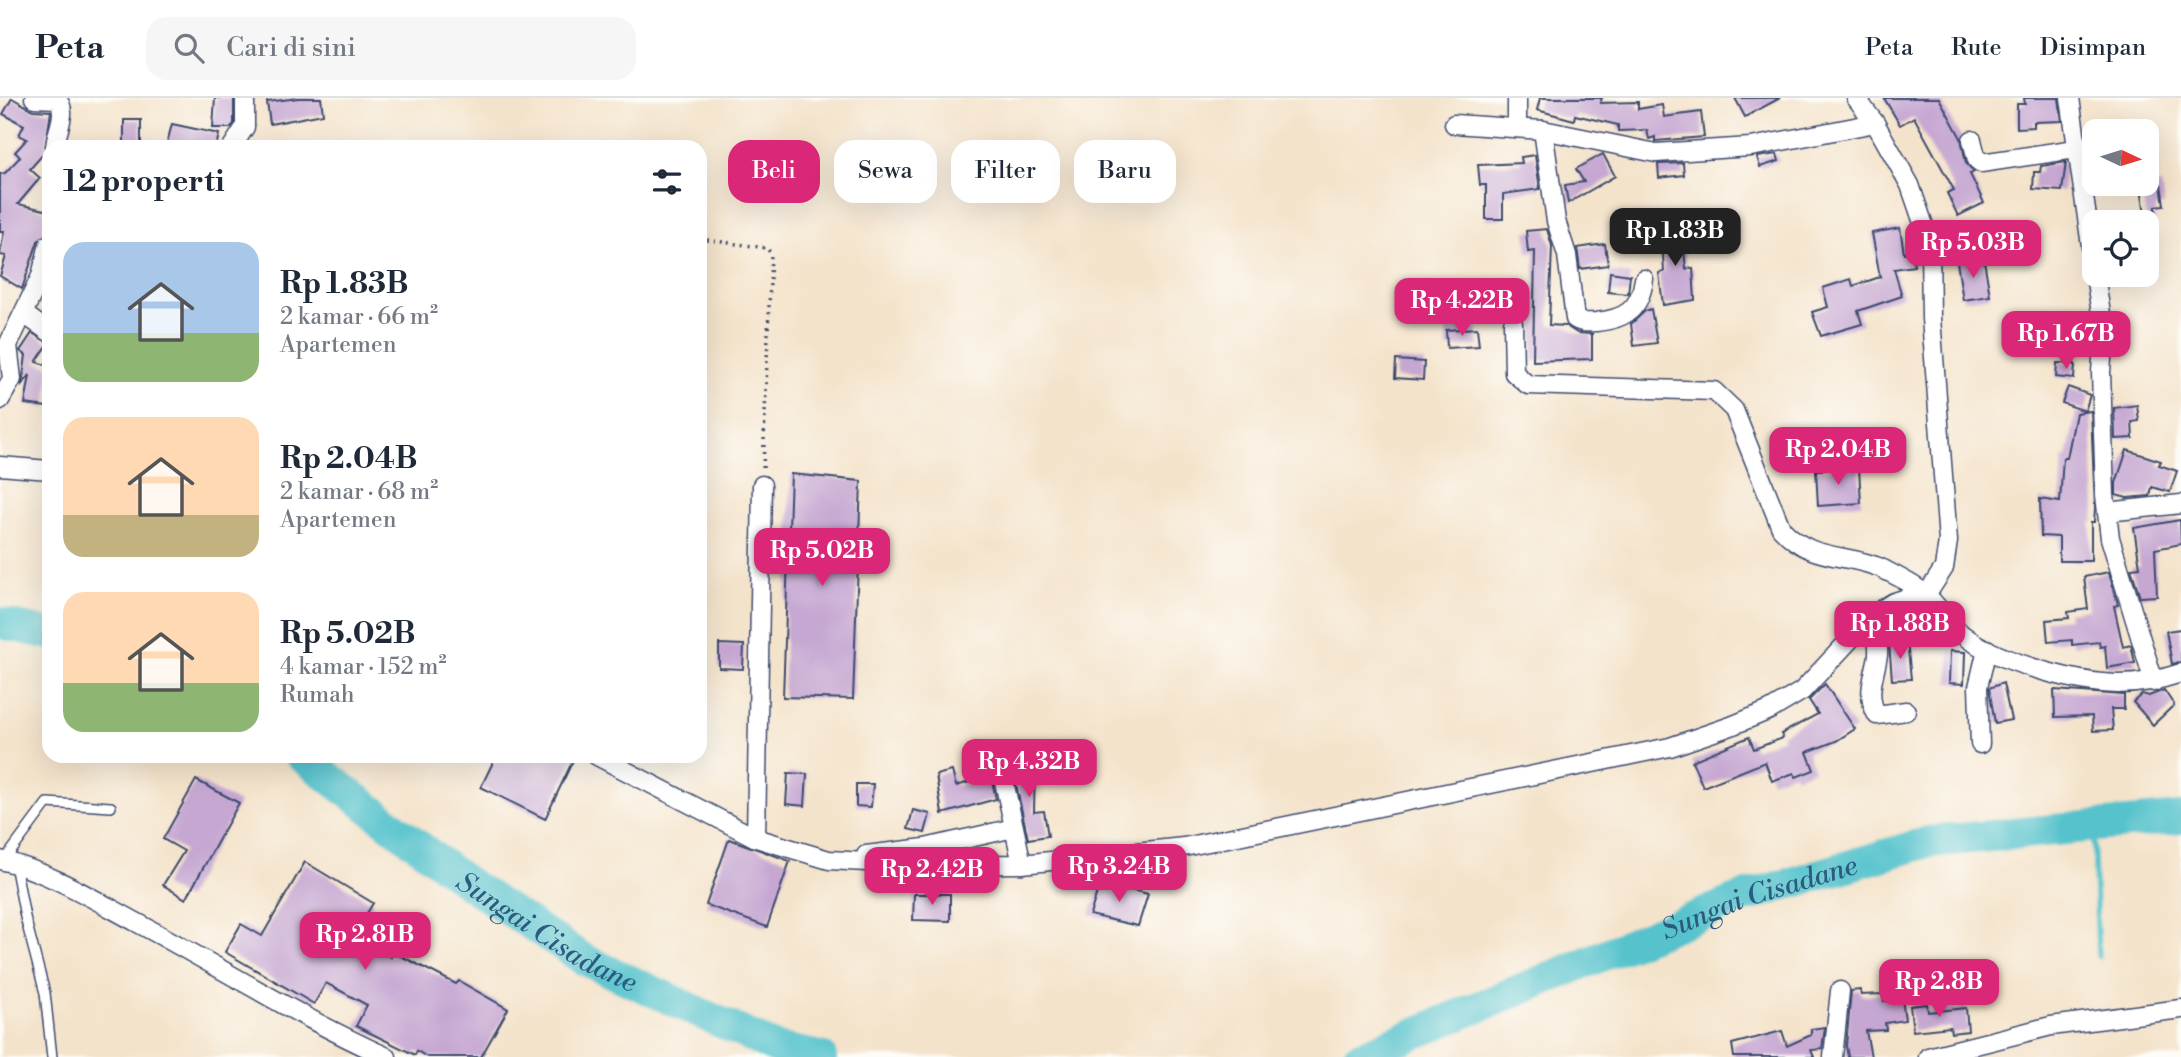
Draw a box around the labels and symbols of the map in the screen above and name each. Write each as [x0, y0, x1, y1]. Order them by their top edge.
north arrow [2082, 119, 2160, 196]
pin: Rp 1.83B [1603, 208, 1747, 268]
pin: Rp 5.03B [1901, 220, 2045, 280]
pin: Rp 4.22B [1390, 278, 1534, 338]
pin: Rp 1.67B [1994, 312, 2138, 371]
pin: Rp 2.04B [1766, 428, 1910, 487]
pin: Rp 5.02B [750, 528, 894, 588]
pin: Rp 1.88B [1828, 602, 1972, 661]
pin: Rp 4.32B [957, 740, 1101, 799]
pin: Rp 3.24B [1047, 844, 1191, 904]
pin: Rp 2.42B [860, 848, 1004, 907]
water label: Sungai Cisadane [1656, 848, 1862, 948]
water label: Sungai Cisadane [449, 865, 643, 1001]
pin: Rp 2.81B [293, 912, 437, 972]
pin: Rp 2.8B [1874, 960, 2004, 1019]

